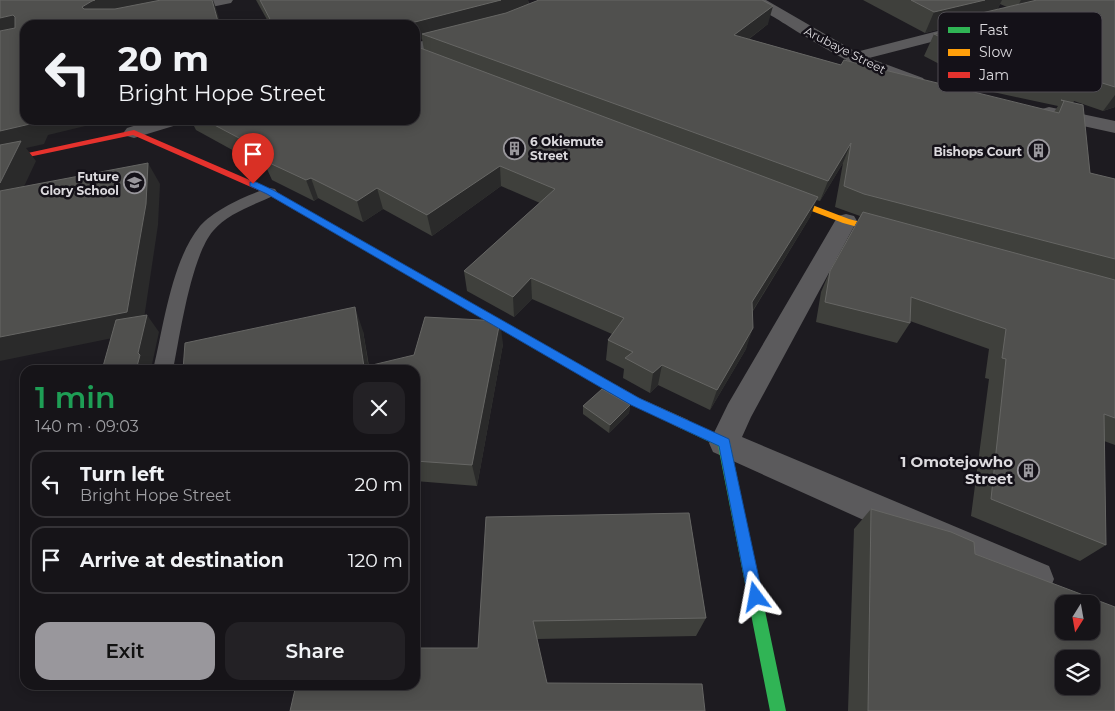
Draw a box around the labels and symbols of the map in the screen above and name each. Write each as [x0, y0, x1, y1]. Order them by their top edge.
legend [938, 12, 1102, 92]
text: Fast [979, 21, 1009, 39]
street label: Arubaye Street [802, 23, 888, 77]
text: Slow [979, 43, 1013, 61]
text: Jam [978, 66, 1009, 84]
pin [232, 133, 274, 184]
place label: 6 Okiemute Street [530, 134, 604, 163]
building icon: 6 Okiemute Street [502, 136, 526, 160]
building icon: Bishops Court [1026, 139, 1050, 163]
place label: Bishops Court [933, 144, 1023, 159]
place label: Future Glory School [40, 169, 119, 198]
school or university icon: Future Glory School [123, 171, 147, 195]
place label: 1 Omotejowho Street [900, 452, 1013, 488]
building icon: 1 Omotejowho Street [1017, 458, 1041, 482]
position arrow [729, 570, 781, 622]
north arrow [1055, 595, 1100, 640]

